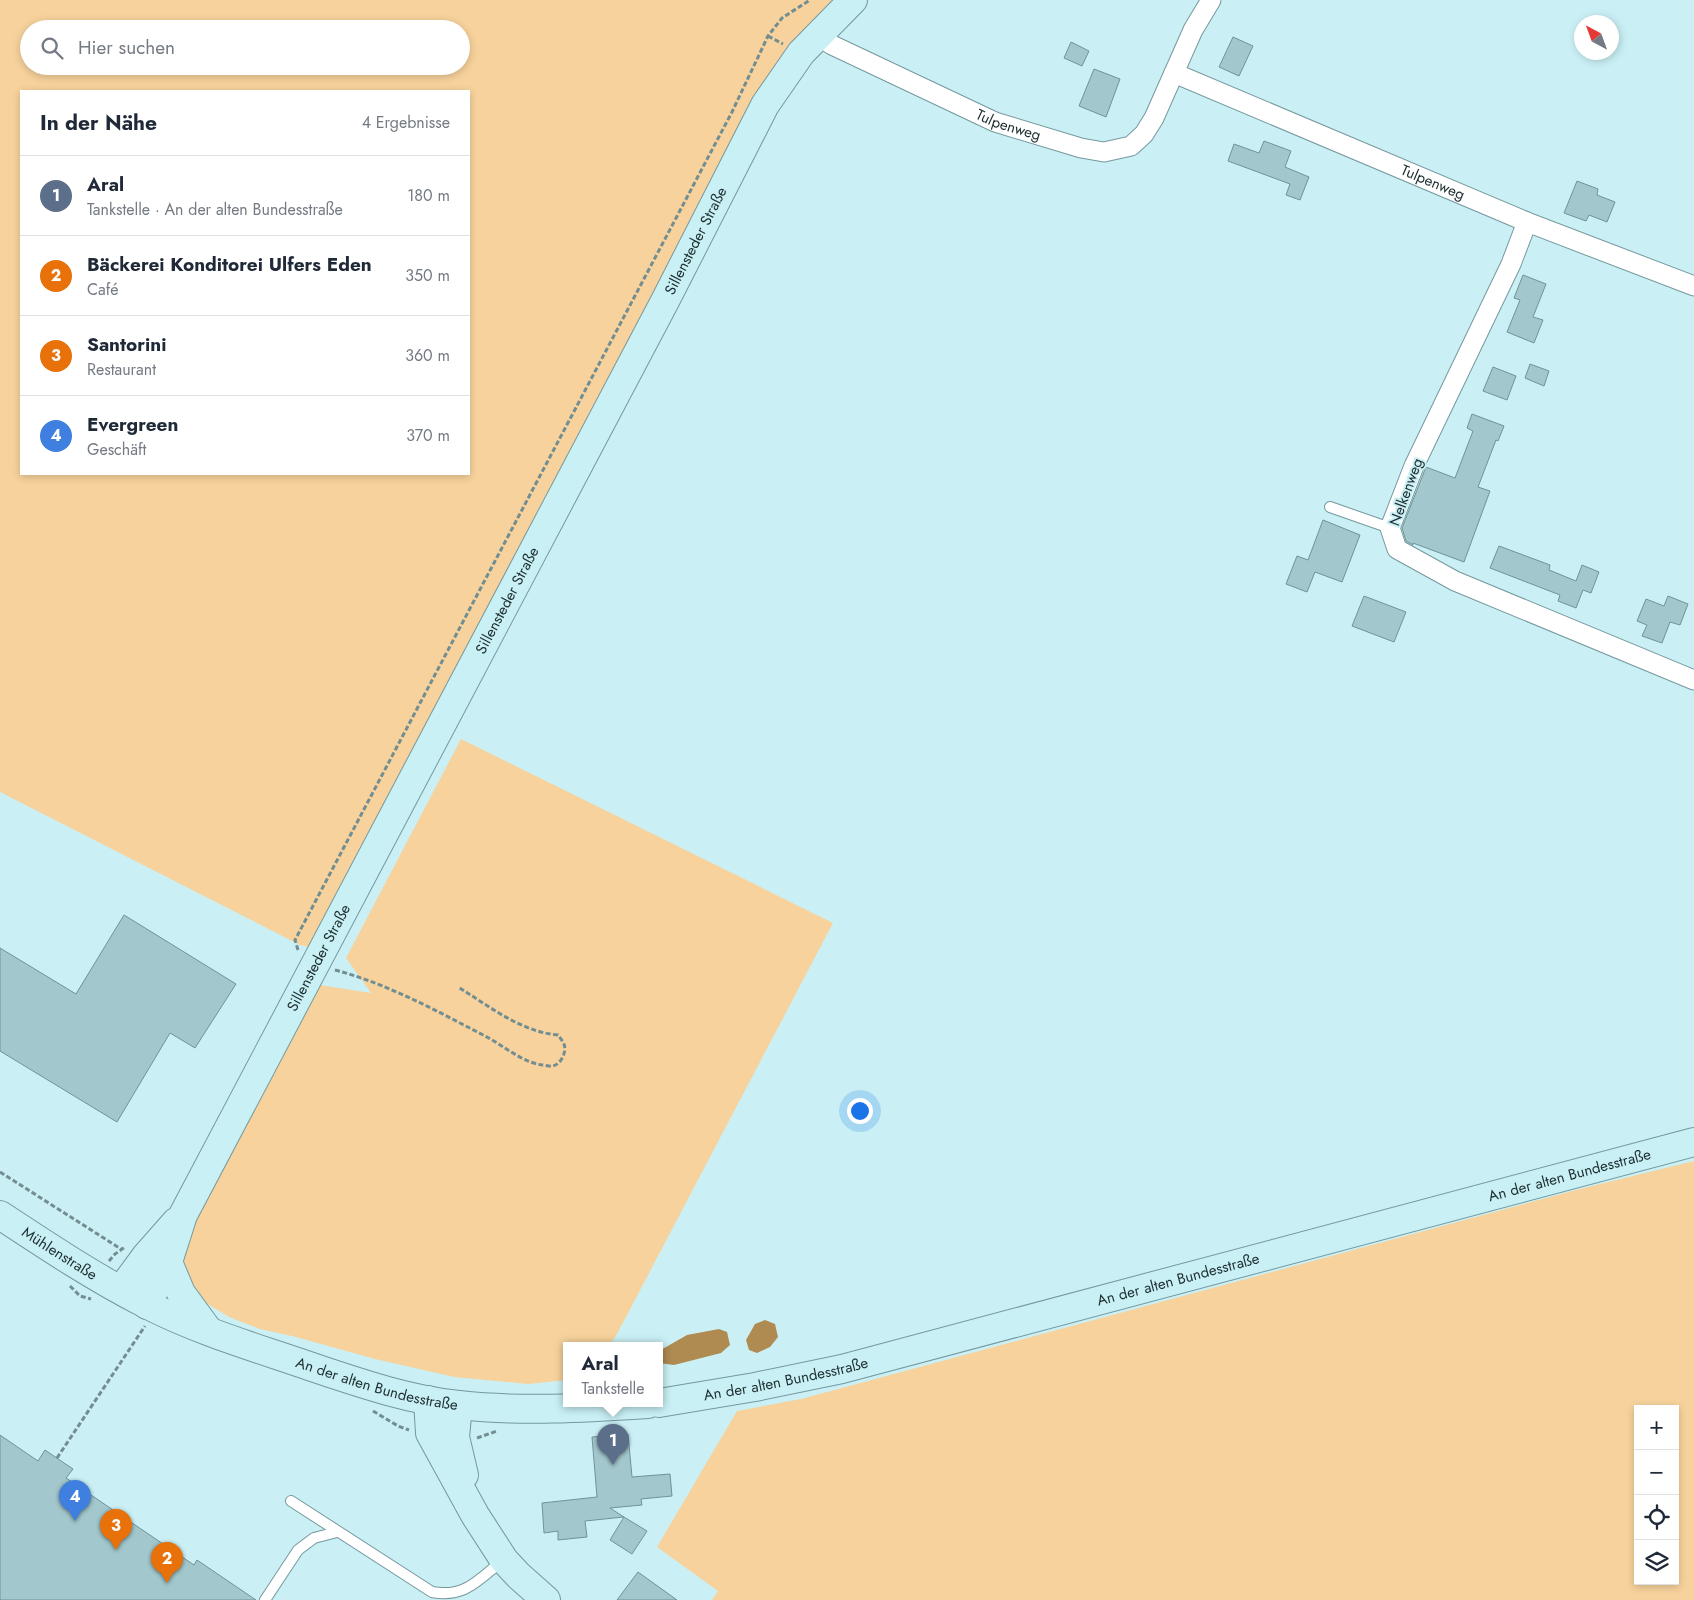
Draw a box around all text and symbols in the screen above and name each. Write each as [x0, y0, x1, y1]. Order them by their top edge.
north arrow [1574, 15, 1619, 60]
search box [20, 20, 470, 75]
icon: search [38, 34, 66, 62]
text: Hier suchen [78, 34, 175, 61]
street label: Tulpenweg [972, 103, 1044, 146]
text: In der Nähe [40, 108, 157, 138]
text: 4 Ergebnisse [362, 111, 450, 134]
street label: Tulpenweg [1398, 159, 1468, 206]
text: Aral [87, 171, 124, 198]
street label: Sillensteder Straße [659, 183, 733, 299]
text: 1 [52, 184, 60, 207]
text: 180 m [407, 184, 450, 207]
text: Tankstelle · An der alten Bundesstraße [87, 198, 343, 221]
text: Bäckerei Konditorei Ulfers Eden [87, 251, 372, 278]
text: 2 [51, 264, 61, 287]
text: 350 m [405, 264, 450, 287]
text: Café [87, 278, 118, 301]
text: Santorini [87, 331, 167, 358]
text: 3 [51, 344, 61, 367]
text: 360 m [405, 344, 450, 367]
text: Restaurant [87, 358, 156, 381]
text: Evergreen [87, 411, 178, 438]
text: 4 [50, 424, 62, 447]
text: 370 m [406, 424, 450, 447]
text: Geschäft [87, 438, 146, 461]
street label: Nelkenweg [1384, 455, 1428, 529]
street label: Sillensteder Straße [470, 543, 545, 658]
street label: Sillensteder Straße [281, 900, 356, 1015]
your location [847, 1098, 873, 1124]
street label: An der alten Bundesstraße [1486, 1143, 1653, 1207]
street label: Mühlenstraße [18, 1221, 102, 1286]
street label: An der alten Bundesstraße [1094, 1247, 1262, 1312]
popup [563, 1342, 663, 1407]
text: Aral [581, 1350, 619, 1377]
street label: An der alten Bundesstraße [293, 1351, 459, 1416]
street label: An der alten Bundesstraße [702, 1351, 871, 1406]
text: Tankstelle [581, 1377, 645, 1400]
map controls [1634, 1405, 1679, 1585]
button: + [1634, 1405, 1679, 1450]
pin: 1 [597, 1424, 629, 1465]
button: − [1634, 1450, 1679, 1495]
pin: 4 [59, 1480, 91, 1521]
button: locate [1634, 1495, 1679, 1540]
pin: 3 [100, 1509, 132, 1550]
button: layers [1634, 1540, 1679, 1585]
pin: 2 [151, 1542, 183, 1583]

